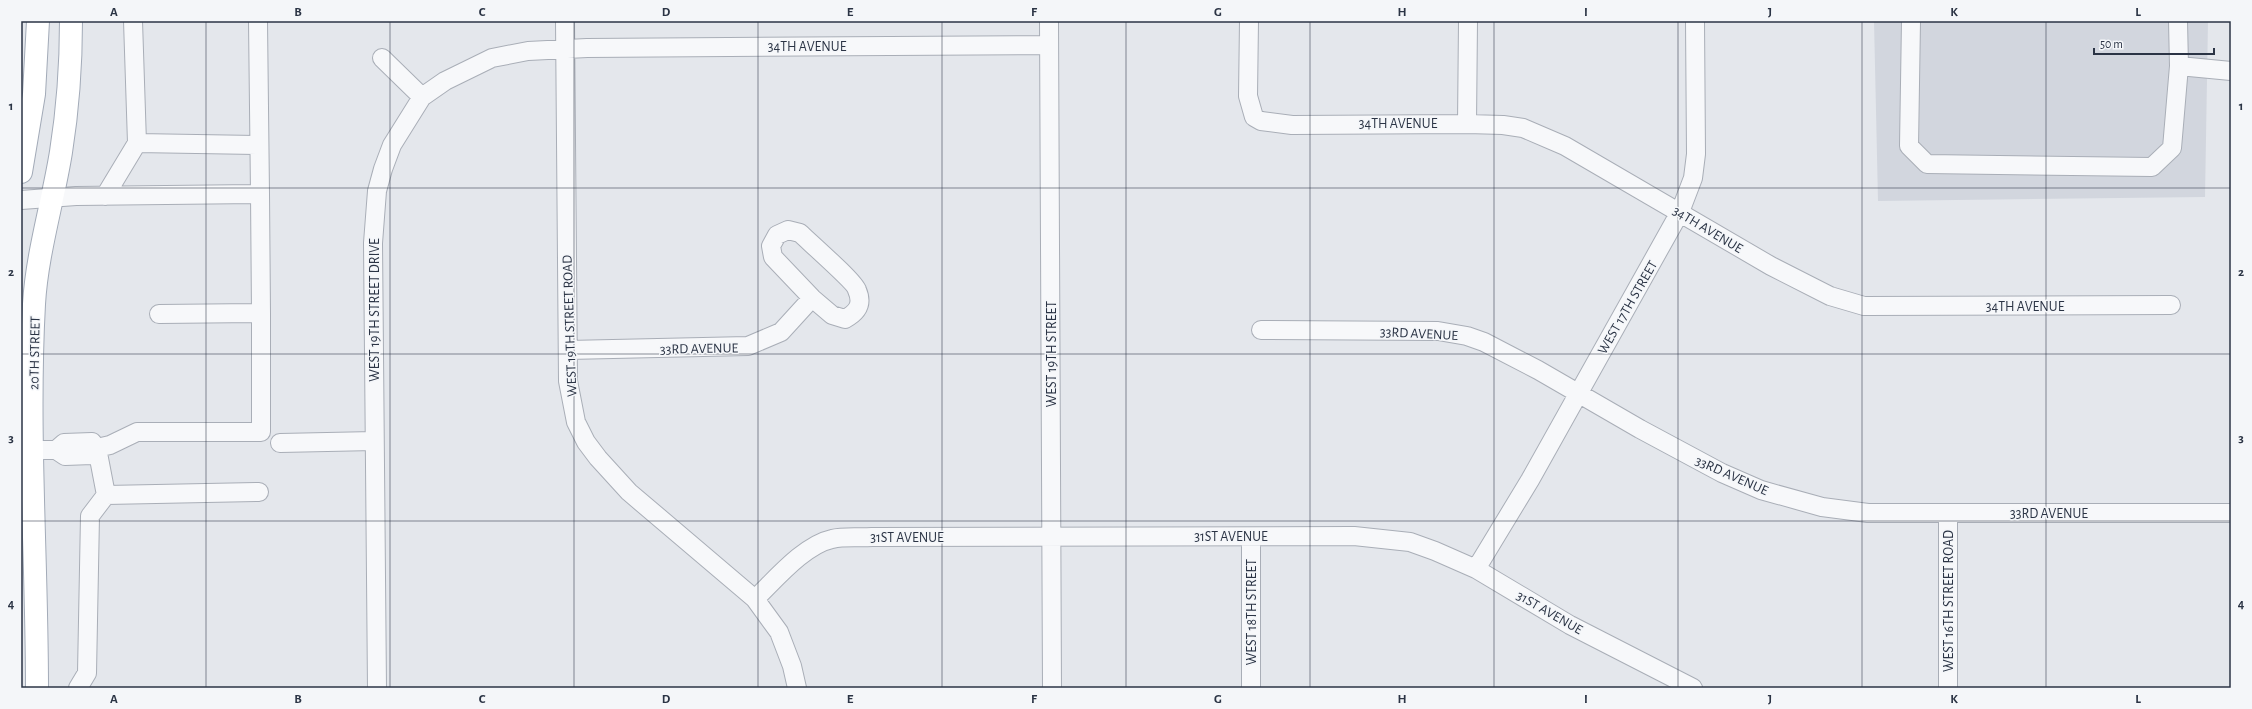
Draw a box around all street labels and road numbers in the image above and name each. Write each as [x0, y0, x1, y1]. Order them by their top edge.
street label: 34TH AVENUE [768, 40, 847, 54]
street label: 34TH AVENUE [1359, 117, 1438, 131]
street label: 34TH AVENUE [1670, 204, 1745, 256]
street label: WEST 19TH STREET DRIVE [368, 238, 382, 382]
street label: WEST 19TH STREET ROAD [561, 255, 579, 397]
street label: WEST 17TH STREET [1595, 258, 1660, 357]
street label: 34TH AVENUE [1986, 300, 2065, 314]
street label: WEST 19TH STREET [1045, 301, 1059, 407]
street label: 20TH STREET [27, 316, 43, 390]
street label: 33RD AVENUE [1380, 325, 1459, 343]
street label: 33RD AVENUE [660, 341, 738, 357]
street label: 33RD AVENUE [1693, 454, 1770, 498]
street label: 33RD AVENUE [2010, 507, 2088, 521]
street label: 31ST AVENUE [1194, 530, 1268, 544]
street label: WEST 16TH STREET ROAD [1942, 530, 1956, 672]
street label: 31ST AVENUE [870, 531, 944, 545]
street label: WEST 18TH STREET [1245, 559, 1259, 665]
street label: 31ST AVENUE [1514, 588, 1585, 637]

